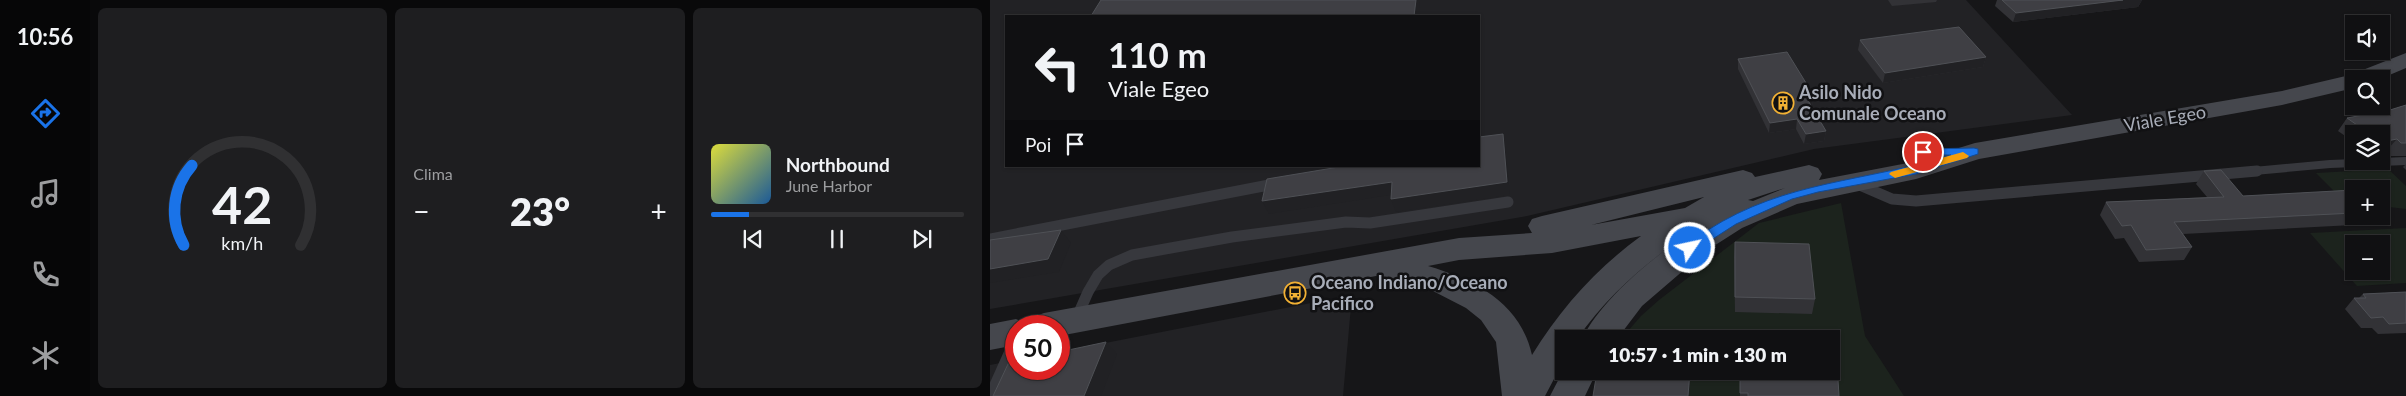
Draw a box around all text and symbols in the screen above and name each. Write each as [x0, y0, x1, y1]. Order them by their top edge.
map controls [2345, 15, 2390, 280]
button: sound [2345, 15, 2390, 60]
text: 10:56 [17, 23, 73, 50]
text: 110 m [1108, 33, 1207, 75]
icon: left [1025, 35, 1090, 100]
button: search [2345, 70, 2390, 115]
text: Viale Egeo [1108, 75, 1209, 102]
place label: Asilo Nido Comunale Oceano [1798, 81, 1946, 124]
building icon: Asilo Nido Comunale Oceano [1771, 91, 1795, 115]
icon: directions [28, 96, 63, 131]
street label: Viale Egeo [2122, 100, 2208, 136]
button: layers [2345, 125, 2390, 170]
icon: arrive [1061, 130, 1089, 158]
pin [1902, 131, 1944, 173]
text: Poi [1025, 133, 1051, 156]
icon: arrive [1909, 138, 1937, 166]
text: Northbound [786, 153, 890, 176]
text: Clima [413, 164, 453, 183]
text: 42 [212, 173, 273, 235]
icon: music [28, 176, 63, 211]
text: June Harbor [786, 176, 872, 195]
button: + [2345, 180, 2390, 225]
text: 23° [510, 188, 570, 234]
text: − [413, 194, 430, 228]
text: + [650, 194, 667, 228]
position arrow [1663, 221, 1715, 273]
icon: previous [739, 225, 767, 253]
icon: pause [823, 225, 851, 253]
icon: next [908, 225, 936, 253]
text: km/h [222, 232, 264, 254]
button: − [2345, 235, 2390, 280]
icon: phone [28, 257, 63, 292]
place label: Oceano Indiano/Oceano Pacifico [1311, 271, 1508, 314]
bus stop icon: Oceano Indiano/Oceano Pacifico [1283, 281, 1307, 305]
speed limit sign: 50 [1005, 315, 1070, 380]
icon: climate [28, 338, 63, 373]
text: 10:57 · 1 min · 130 m [1608, 343, 1787, 366]

